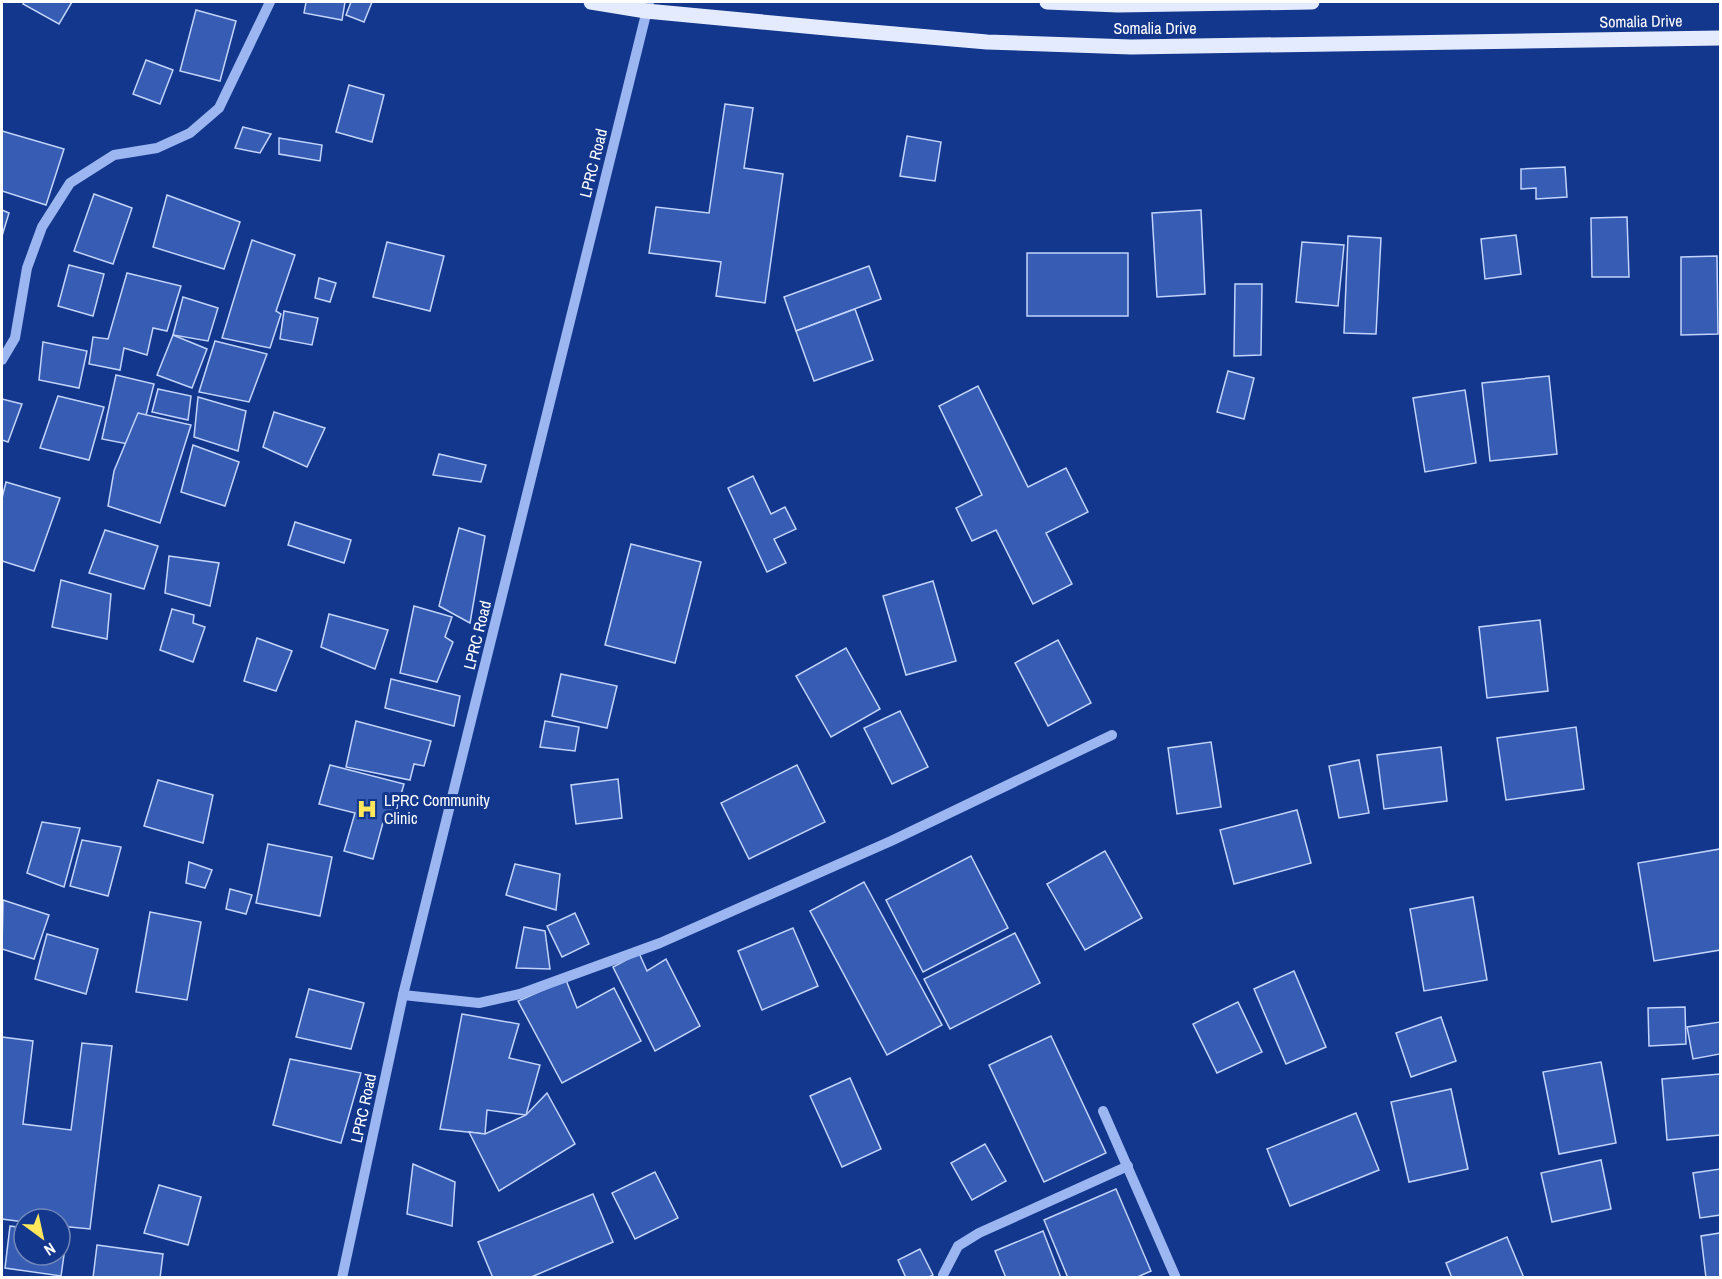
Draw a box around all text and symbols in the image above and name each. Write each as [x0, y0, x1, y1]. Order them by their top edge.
street label: Somalia Drive [1599, 9, 1683, 33]
street label: Somalia Drive [1113, 17, 1197, 39]
street label: LPRC Road [574, 126, 612, 200]
street label: LPRC Road [458, 598, 496, 672]
place label: LPRC Community Clinic [384, 789, 490, 829]
hospital icon: LPRC Community Clinic [355, 797, 379, 821]
street label: LPRC Road [345, 1071, 381, 1145]
north arrow [12, 1207, 72, 1267]
text: N [40, 1238, 60, 1261]

